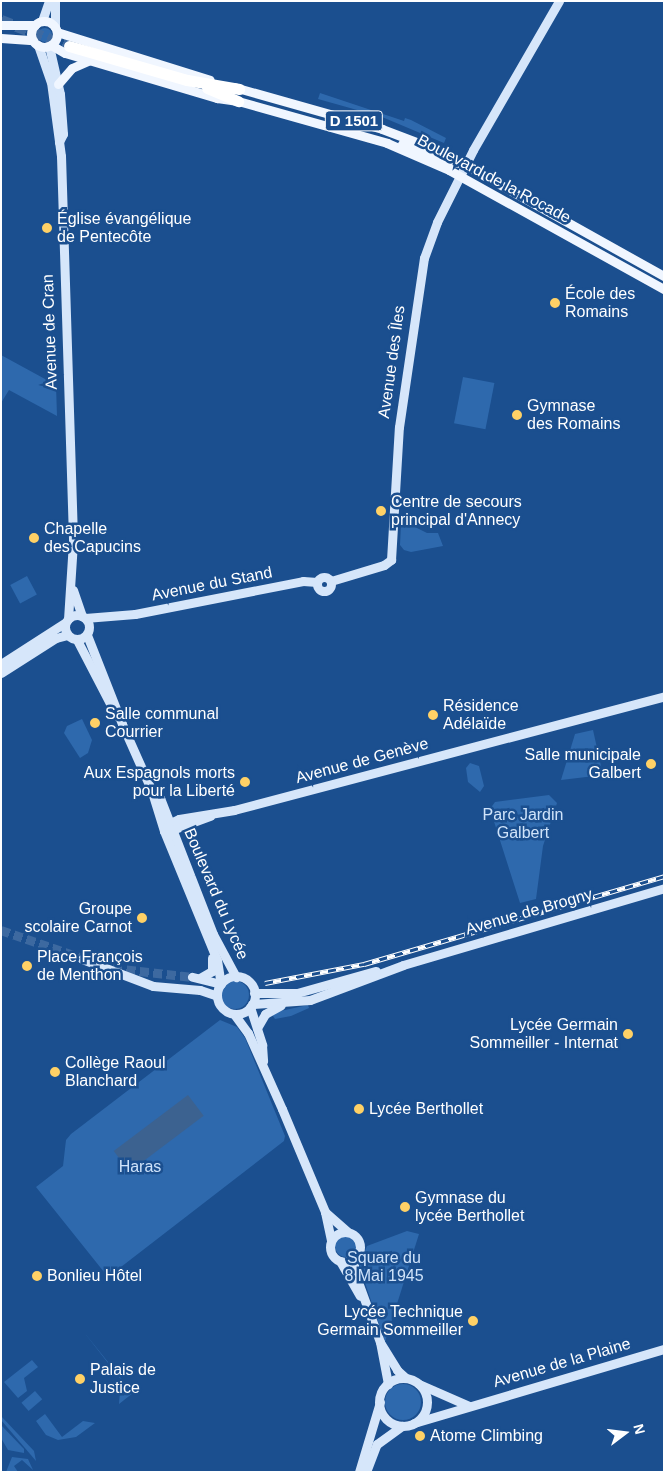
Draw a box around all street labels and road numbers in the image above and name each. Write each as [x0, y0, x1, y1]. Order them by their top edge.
road number: D 1501 [324, 108, 384, 134]
street label: Boulevard de la Rocade [414, 130, 574, 228]
street label: Avenue de Cran [38, 274, 62, 390]
street label: Avenue des Îles [375, 304, 409, 420]
street label: Avenue du Stand [150, 563, 274, 605]
street label: Avenue de Genève [293, 734, 431, 788]
street label: Boulevard du Lycée [180, 825, 252, 963]
street label: Avenue de Brogny [463, 885, 595, 939]
street label: Avenue de la Plaine [491, 1334, 633, 1392]

